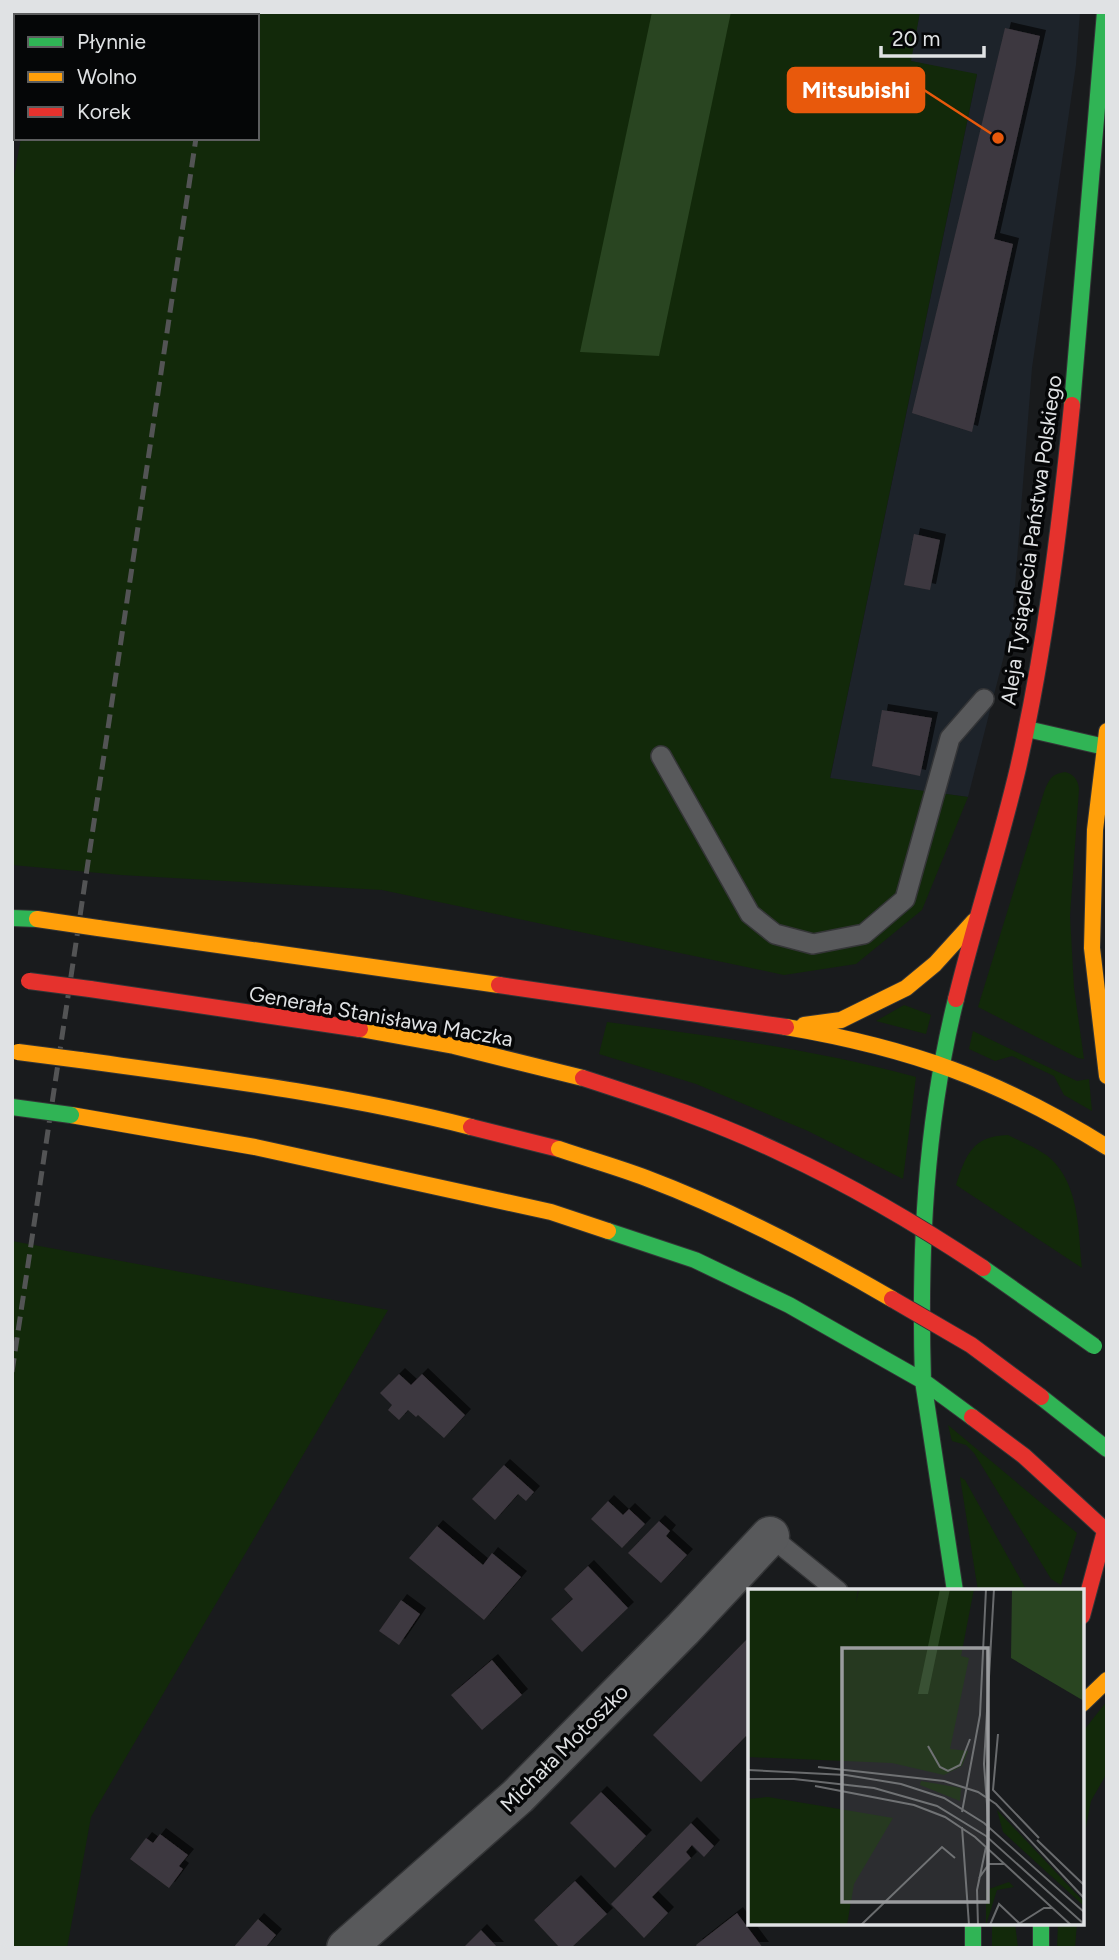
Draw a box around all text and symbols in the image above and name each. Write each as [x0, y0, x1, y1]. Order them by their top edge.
legend [14, 14, 259, 140]
scale bar [881, 14, 984, 58]
text: 20 m [892, 26, 940, 51]
text: Płynnie [77, 29, 146, 54]
text: Wolno [77, 64, 137, 89]
callout: Mitsubishi [788, 68, 924, 112]
text: Mitsubishi [802, 76, 910, 104]
text: Korek [77, 99, 131, 124]
street label: Aleja Tysiąclecia Państwa Polskiego [995, 373, 1067, 707]
street label: Generała Stanisława Maczka [247, 980, 515, 1052]
inset map [748, 1589, 1084, 1925]
street label: Michała Motoszko [495, 1679, 633, 1817]

